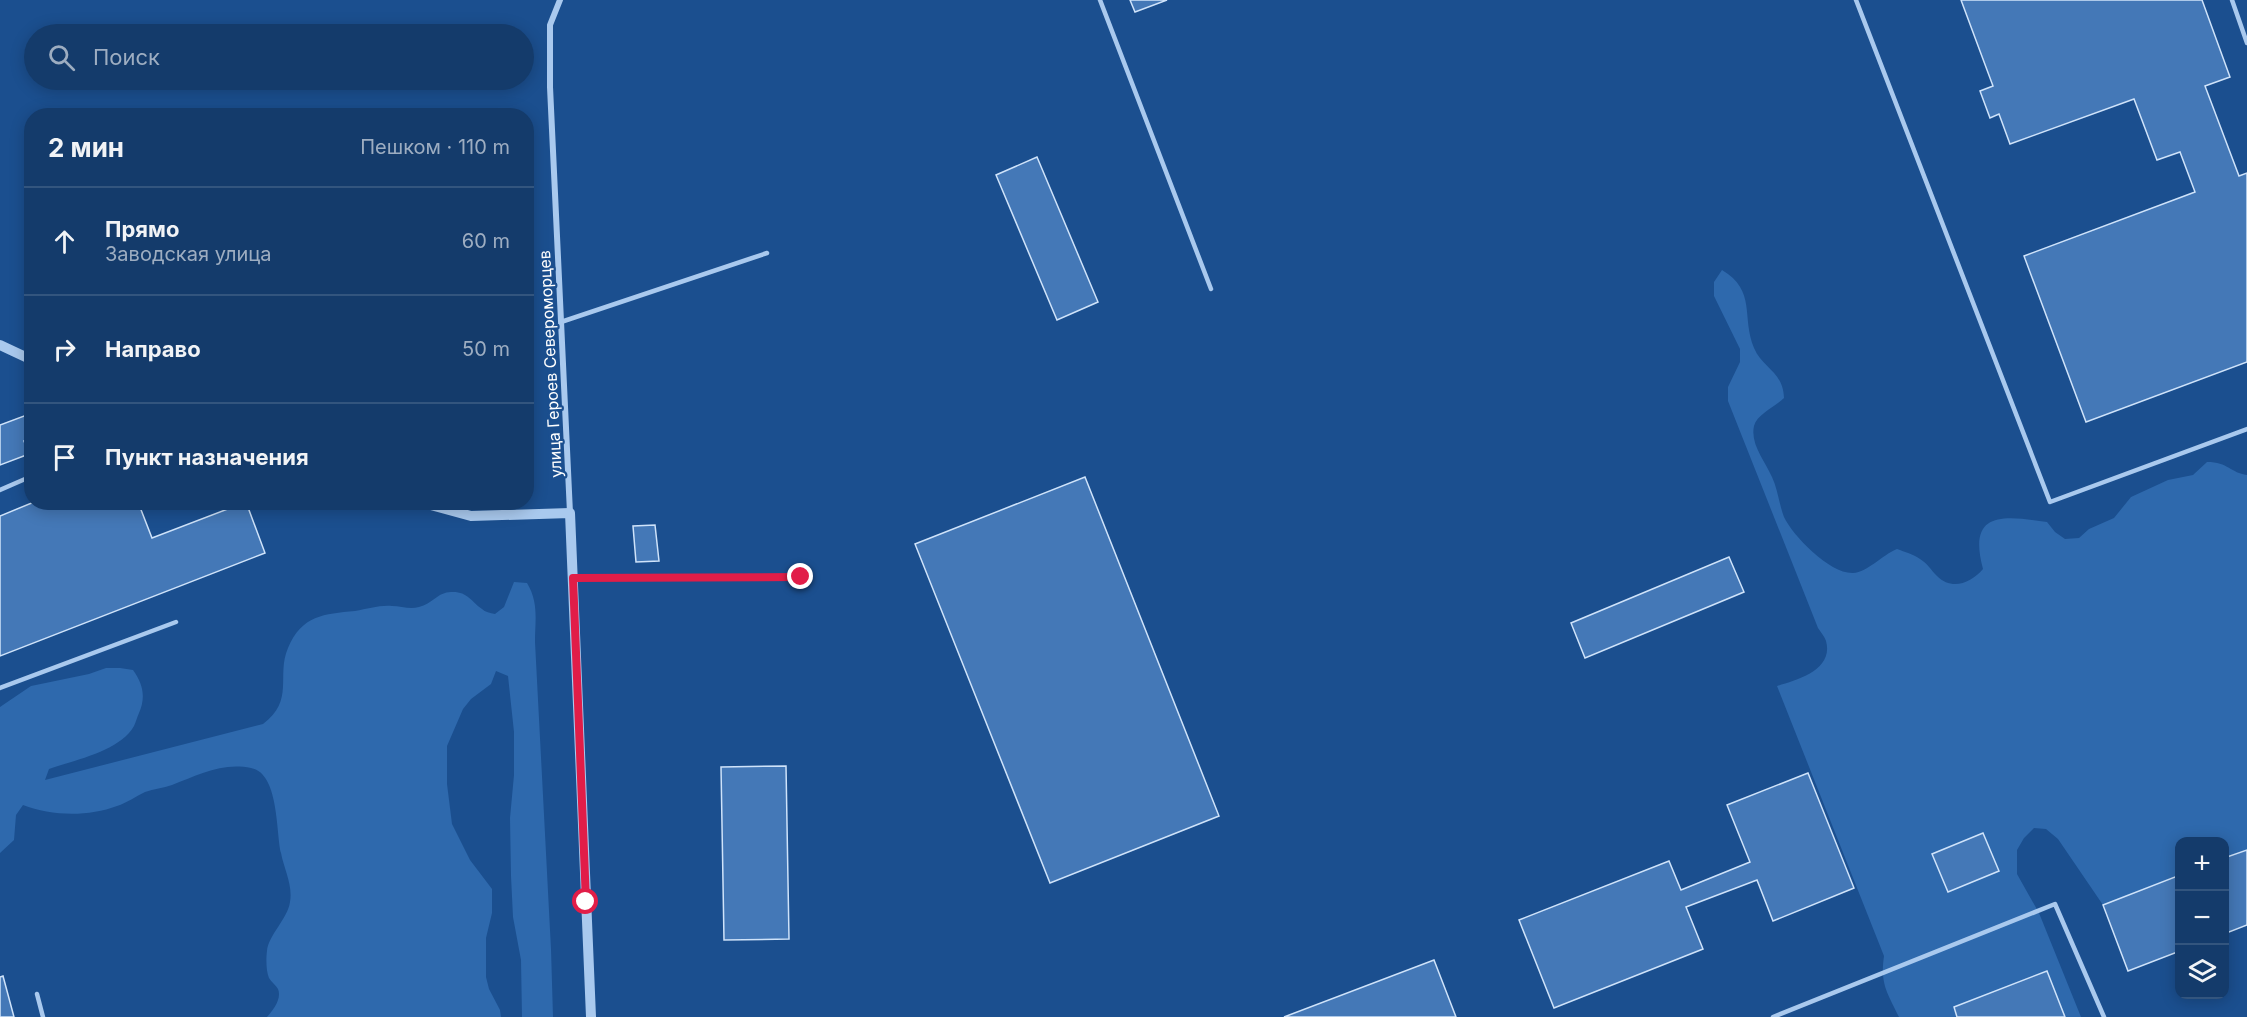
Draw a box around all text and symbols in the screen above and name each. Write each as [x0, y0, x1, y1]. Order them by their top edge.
search box [24, 24, 534, 90]
icon: search [45, 41, 78, 74]
text: Поиск [93, 44, 160, 70]
text: 2 мин [48, 132, 124, 163]
text: Пешком · 110 m [360, 135, 510, 159]
text: Прямо [105, 216, 179, 242]
icon: ahead [48, 225, 81, 258]
text: 60 m [462, 229, 510, 253]
text: Заводская улица [105, 242, 271, 266]
street label: улица Героев Североморцев [534, 250, 566, 478]
icon: right [48, 333, 81, 366]
text: Направо [105, 336, 201, 362]
text: 50 m [462, 337, 510, 361]
icon: arrive [48, 441, 81, 474]
text: Пункт назначения [105, 444, 309, 470]
route end [787, 563, 813, 589]
map controls [2175, 837, 2229, 999]
button: + [2175, 837, 2229, 891]
route start [572, 888, 598, 914]
button: − [2175, 891, 2229, 945]
button: layers [2175, 945, 2229, 999]

